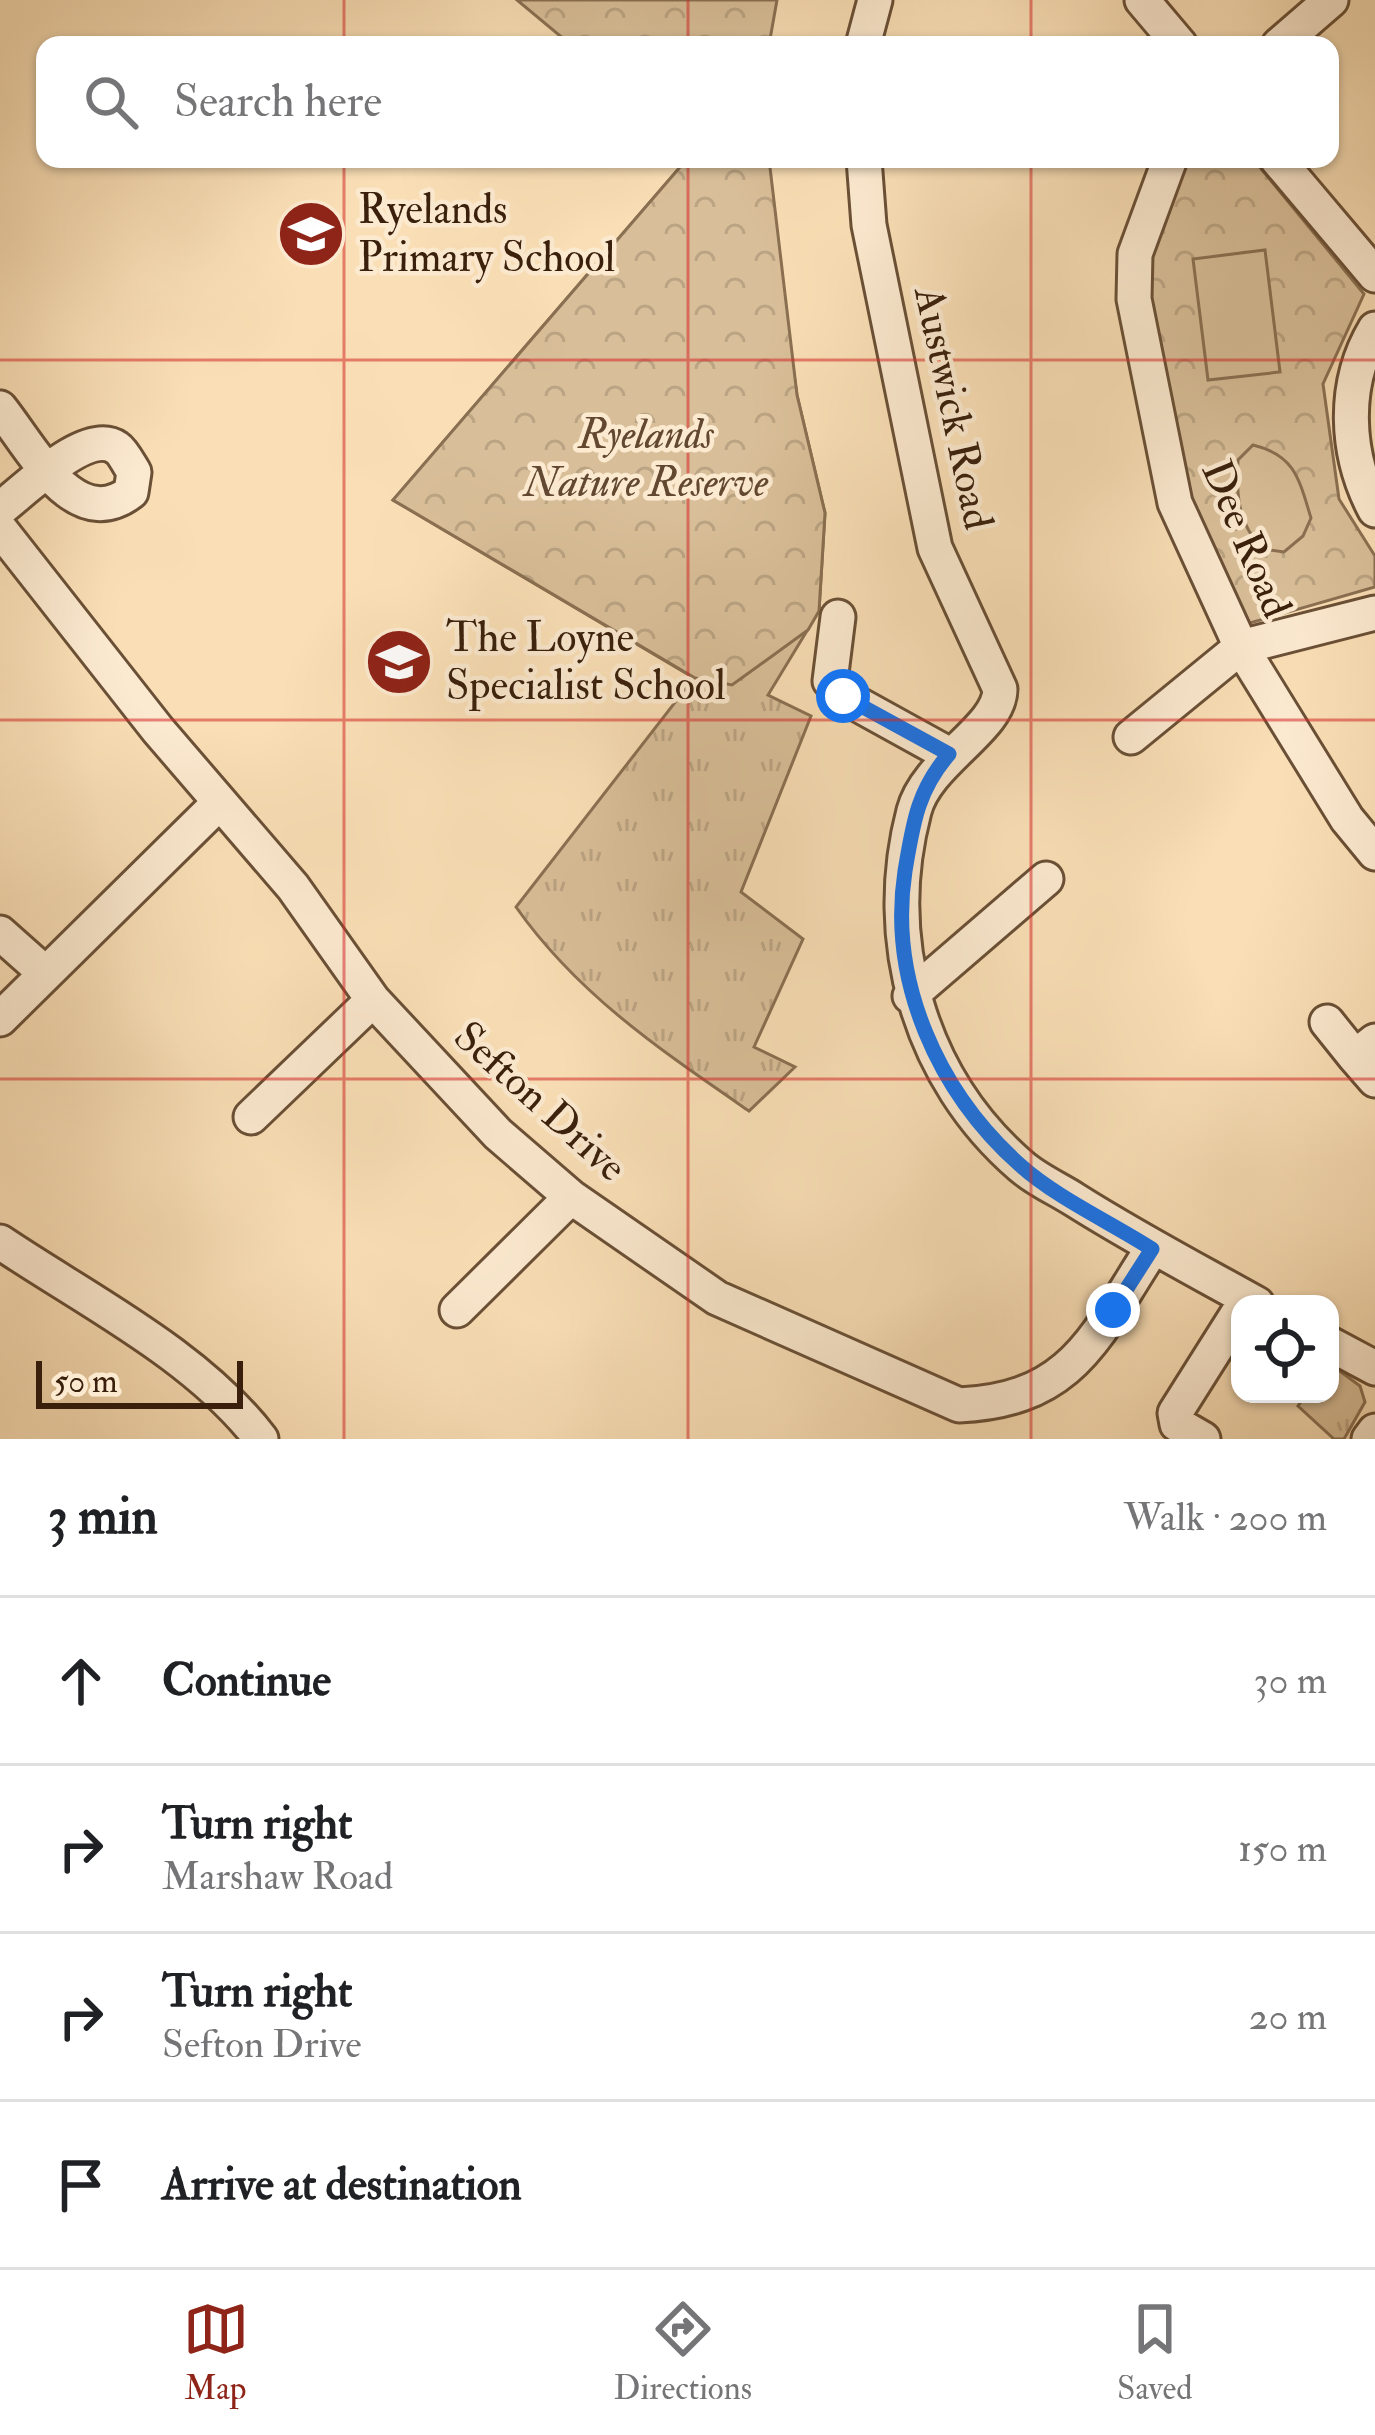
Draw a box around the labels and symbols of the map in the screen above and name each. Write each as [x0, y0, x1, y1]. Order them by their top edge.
place label: Ryelands Primary School [358, 184, 615, 284]
school or university icon: Ryelands Primary School [276, 199, 346, 269]
street label: Austwick Road [902, 281, 1004, 534]
park label: Ryelands Nature Reserve [522, 409, 769, 509]
street label: Dee Road [1190, 452, 1302, 626]
place label: The Loyne Specialist School [446, 612, 726, 712]
school or university icon: The Loyne Specialist School [364, 627, 434, 697]
route start [816, 669, 870, 723]
street label: Sefton Drive [443, 1011, 637, 1193]
route end [1086, 1283, 1140, 1337]
scale bar [36, 1355, 243, 1408]

